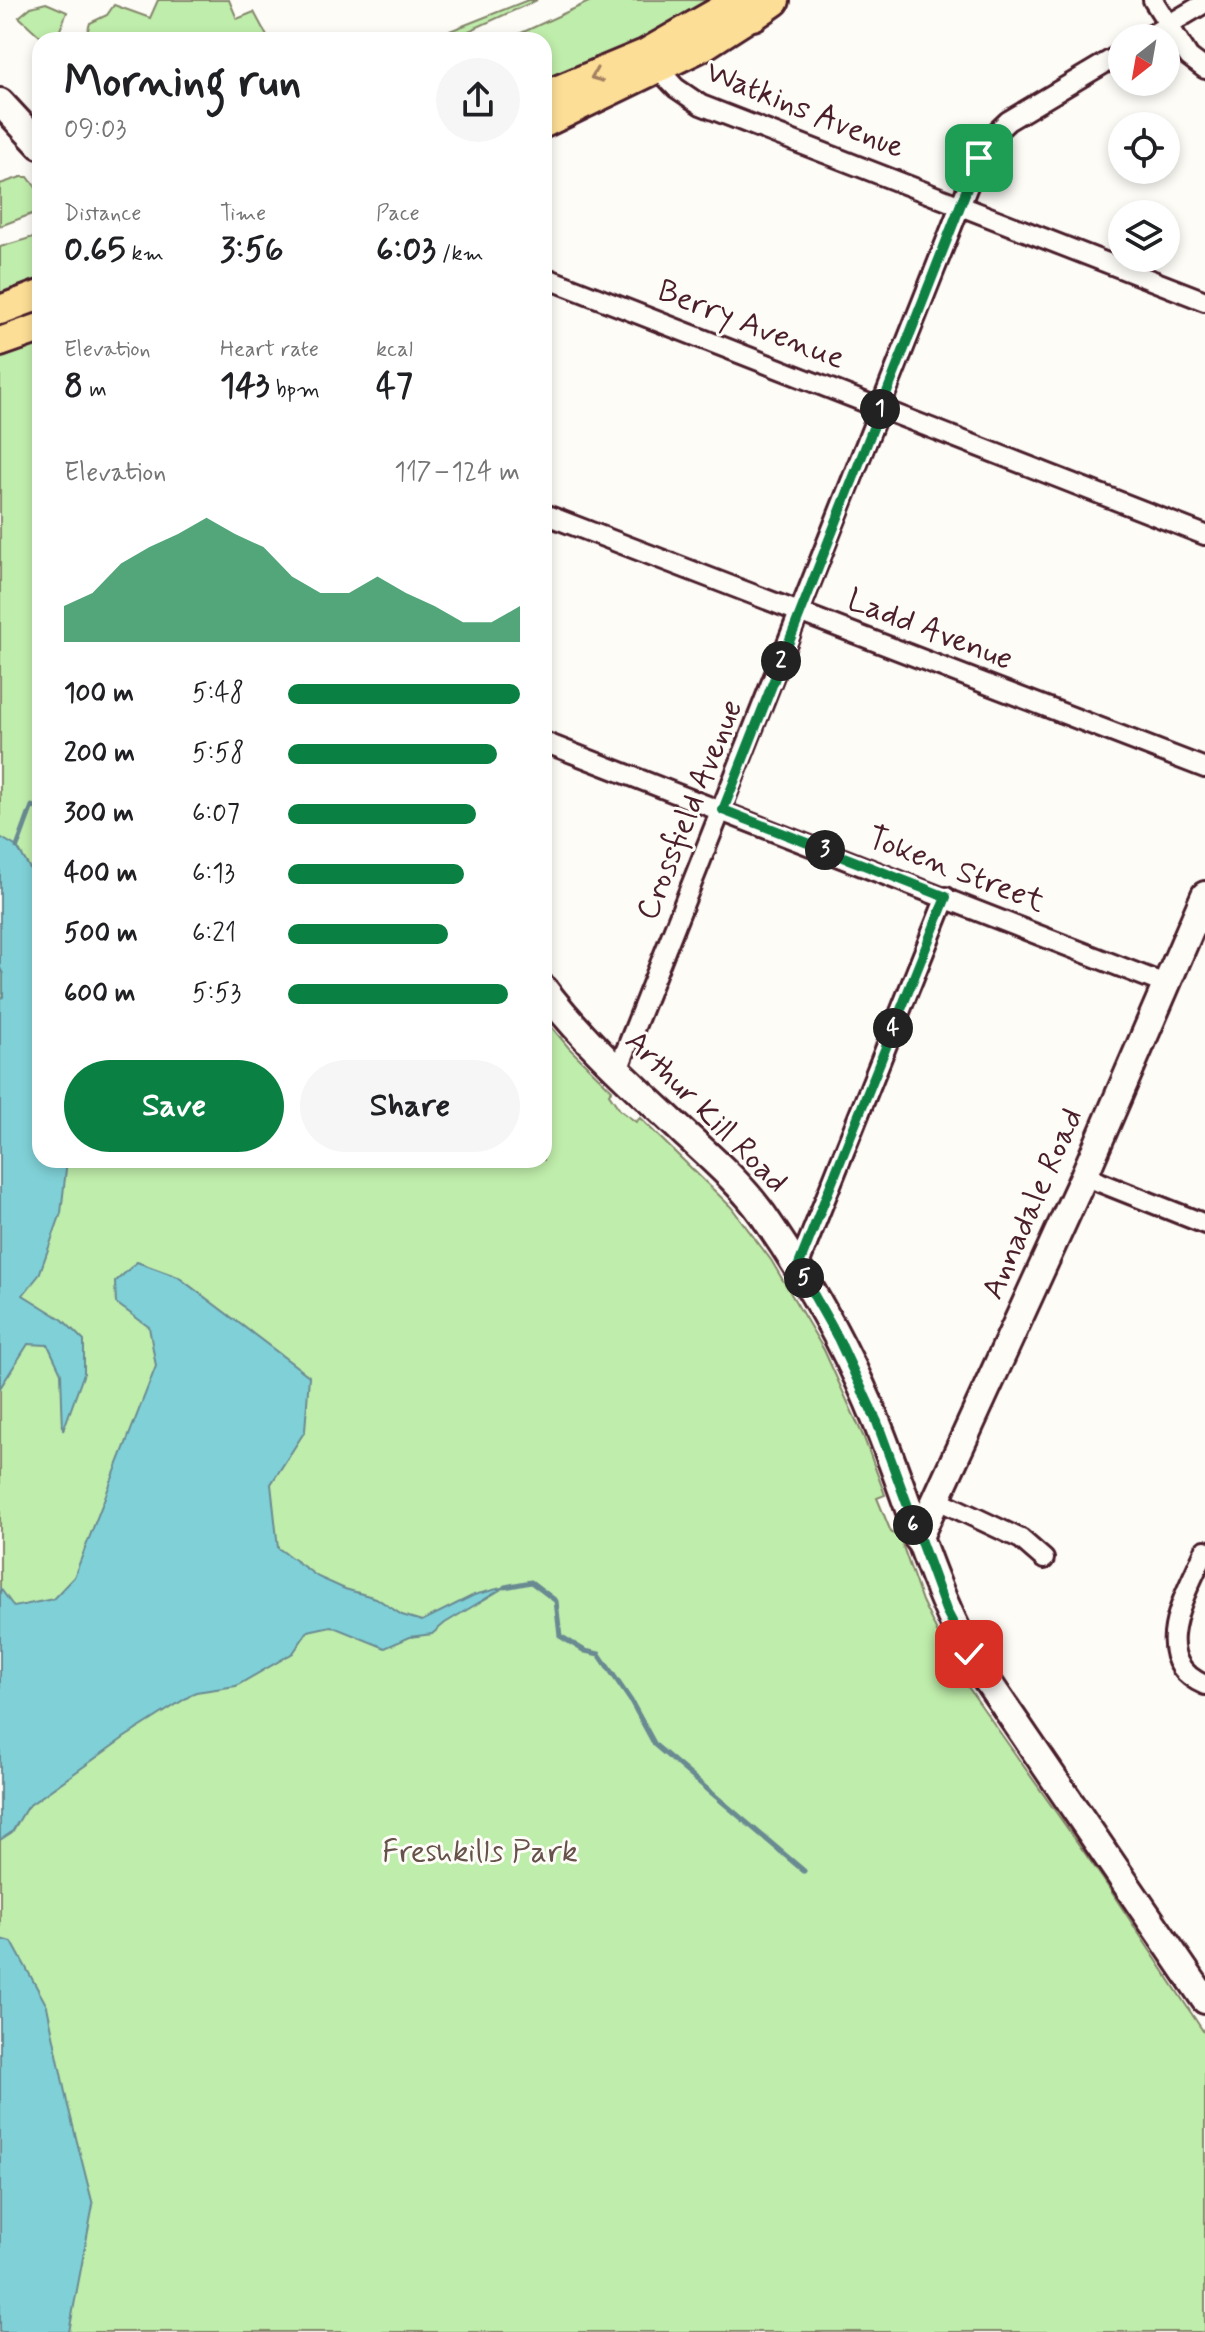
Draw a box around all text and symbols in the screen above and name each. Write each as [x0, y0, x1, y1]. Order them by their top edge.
north arrow [1108, 24, 1180, 96]
map controls [1108, 24, 1180, 272]
street label: Watkins Avenue [699, 51, 911, 169]
text: Morning run [64, 54, 301, 112]
button: share [436, 58, 520, 142]
one-way arrow [590, 66, 604, 82]
button: locate [1108, 112, 1180, 184]
text: 09:03 [64, 113, 127, 147]
pin [945, 124, 1013, 192]
icon: arrive [957, 136, 1001, 180]
text: Distance [64, 200, 141, 228]
text: Time [220, 200, 266, 228]
text: Pace [376, 200, 420, 228]
button: layers [1108, 200, 1180, 272]
text: 0.65 [64, 228, 126, 273]
text: 3:56 [220, 228, 284, 273]
text: 6:03 [376, 228, 436, 273]
text: km [126, 240, 164, 268]
text: /km [436, 240, 484, 268]
street label: Berry Avenue [651, 270, 851, 380]
text: Elevation [64, 336, 151, 364]
text: Heart rate [220, 336, 319, 364]
text: kcal [376, 336, 413, 364]
text: 8 [64, 364, 83, 409]
text: 143 [220, 364, 270, 409]
text: 47 [376, 364, 413, 409]
text: m [83, 376, 107, 404]
text: bpm [270, 376, 320, 404]
pin: 1 [860, 389, 900, 429]
text: 1 [875, 395, 885, 423]
text: Elevation [64, 456, 166, 490]
text: 117–124 m [394, 456, 520, 490]
street label: Ladd Avenue [841, 579, 1019, 681]
pin: 2 [761, 641, 801, 681]
text: 2 [776, 647, 786, 675]
text: 100 m [64, 677, 134, 711]
text: 5:48 [192, 677, 244, 711]
street label: Crossfield Avenue [627, 693, 753, 927]
text: 200 m [64, 737, 135, 771]
text: 5:58 [192, 737, 244, 771]
text: 300 m [64, 797, 134, 831]
text: 6:07 [192, 797, 240, 831]
street label: Token Street [861, 817, 1051, 923]
pin: 3 [805, 830, 845, 870]
text: 3 [820, 836, 830, 864]
text: 400 m [64, 857, 137, 891]
text: 6:13 [192, 857, 235, 891]
text: 500 m [64, 917, 138, 951]
text: 6:21 [192, 917, 236, 951]
text: 600 m [64, 977, 136, 1011]
text: 5:53 [192, 977, 241, 1011]
pin: 4 [873, 1008, 913, 1048]
text: 4 [887, 1014, 899, 1042]
street label: Arthur Kill Road [615, 1021, 797, 1203]
button: Save [64, 1060, 284, 1152]
button: Share [300, 1060, 520, 1152]
street label: Annadale Road [972, 1102, 1094, 1306]
pin: 5 [784, 1258, 824, 1298]
text: 5 [797, 1264, 811, 1292]
pin: 6 [893, 1505, 933, 1545]
text: 6 [907, 1511, 919, 1539]
pin [935, 1620, 1003, 1688]
icon: check [947, 1632, 991, 1676]
park label: Freshkills Park [382, 1831, 578, 1873]

